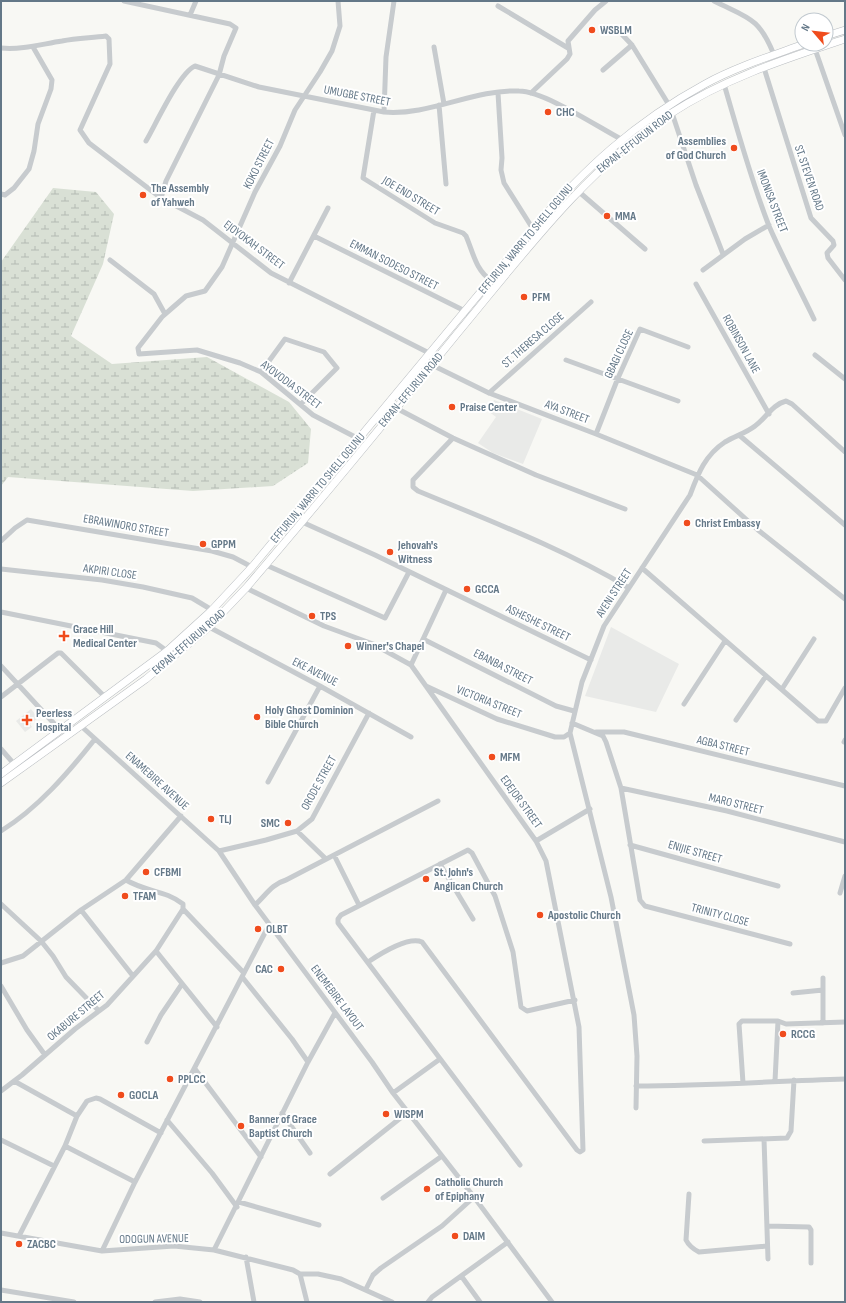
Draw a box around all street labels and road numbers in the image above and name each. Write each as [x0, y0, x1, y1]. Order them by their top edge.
street label: UMUGBE STREET [322, 82, 392, 110]
street label: EKPAN-EFFURUN ROAD [594, 107, 676, 176]
street label: KOKO STREET [240, 136, 278, 192]
street label: ST. STEVEN ROAD [791, 143, 827, 213]
street label: IMONISA STREET [753, 167, 791, 235]
street label: JOE END STREET [379, 172, 443, 219]
street label: EFFURUN, WARRI TO SHELL OGUNU [475, 181, 577, 297]
street label: EJOYOKAH STREET [220, 217, 288, 273]
street label: EMMAN SODESO STREET [347, 236, 441, 294]
street label: ST. THERESA CLOSE [499, 309, 567, 371]
street label: ROBINSON LANE [719, 312, 763, 376]
street label: GBAGI CLOSE [601, 327, 637, 381]
street label: EKPAN-EFFURUN ROAD [375, 350, 447, 430]
street label: AYOVODIA STREET [257, 357, 324, 413]
street label: AYA STREET [542, 396, 591, 427]
street label: EFFURUN, WARRI TO SHELL OGUNU [267, 430, 369, 546]
street label: EBRAWINORO STREET [82, 511, 170, 541]
street label: AKPIRI CLOSE [81, 561, 138, 583]
street label: AYENI STREET [592, 566, 635, 621]
street label: ASHESHE STREET [503, 601, 573, 645]
street label: EKPAN-EFFURUN ROAD [149, 606, 229, 678]
street label: EBANBA STREET [471, 646, 535, 688]
street label: EKE AVENUE [290, 654, 340, 690]
street label: VICTORIA STREET [454, 682, 524, 722]
street label: AGBA STREET [694, 732, 751, 760]
street label: ENAMEBIRE AVENUE [122, 748, 192, 814]
street label: ORODE STREET [298, 753, 340, 813]
street label: EDEJOR STREET [497, 773, 545, 832]
street label: MARO STREET [707, 790, 765, 818]
street label: ENIJIE STREET [666, 837, 724, 867]
street label: TRINITY CLOSE [689, 900, 751, 930]
street label: ENEMEBIRE LAYOUT [307, 962, 367, 1034]
street label: OKABURE STREET [44, 988, 108, 1044]
street label: ODOGUN AVENUE [119, 1231, 189, 1247]

